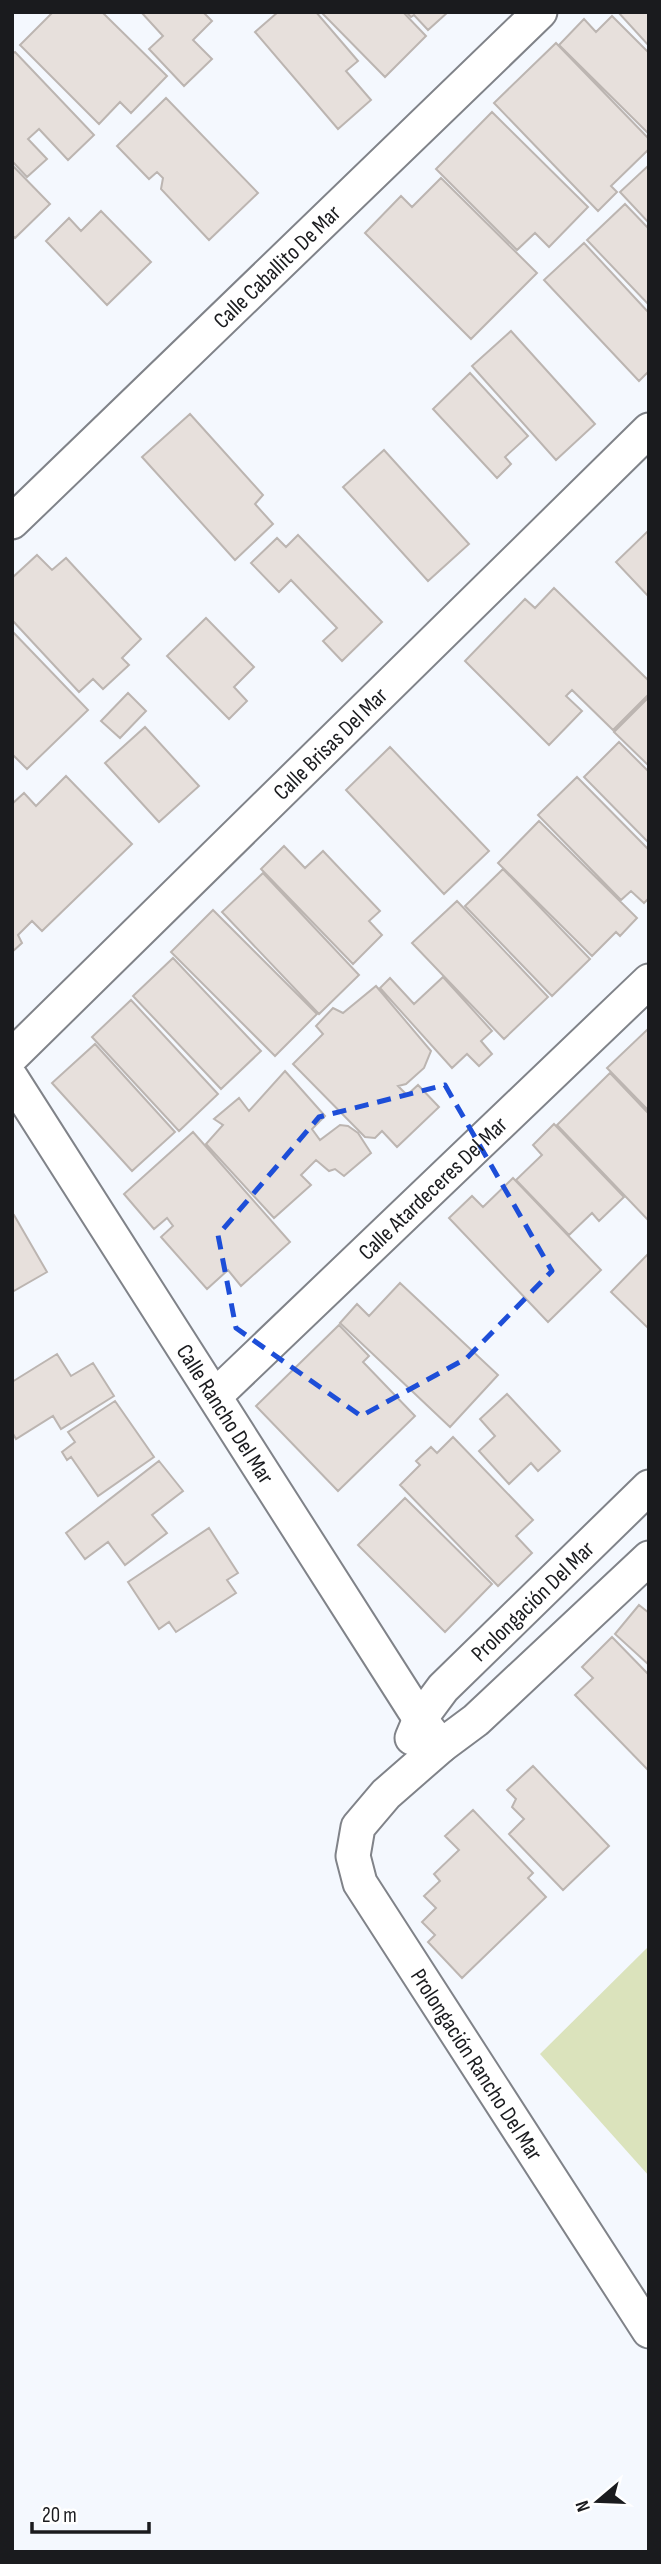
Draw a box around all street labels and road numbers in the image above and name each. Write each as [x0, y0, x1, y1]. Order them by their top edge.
street label: Calle Caballito De Mar [208, 199, 347, 335]
street label: Calle Brisas Del Mar [268, 682, 394, 806]
street label: Calle Atardeceres Del Mar [353, 1111, 514, 1266]
street label: Calle Rancho Del Mar [170, 1339, 280, 1490]
street label: Prolongación Del Mar [466, 1535, 601, 1668]
street label: Prolongación Rancho Del Mar [404, 1964, 548, 2166]

